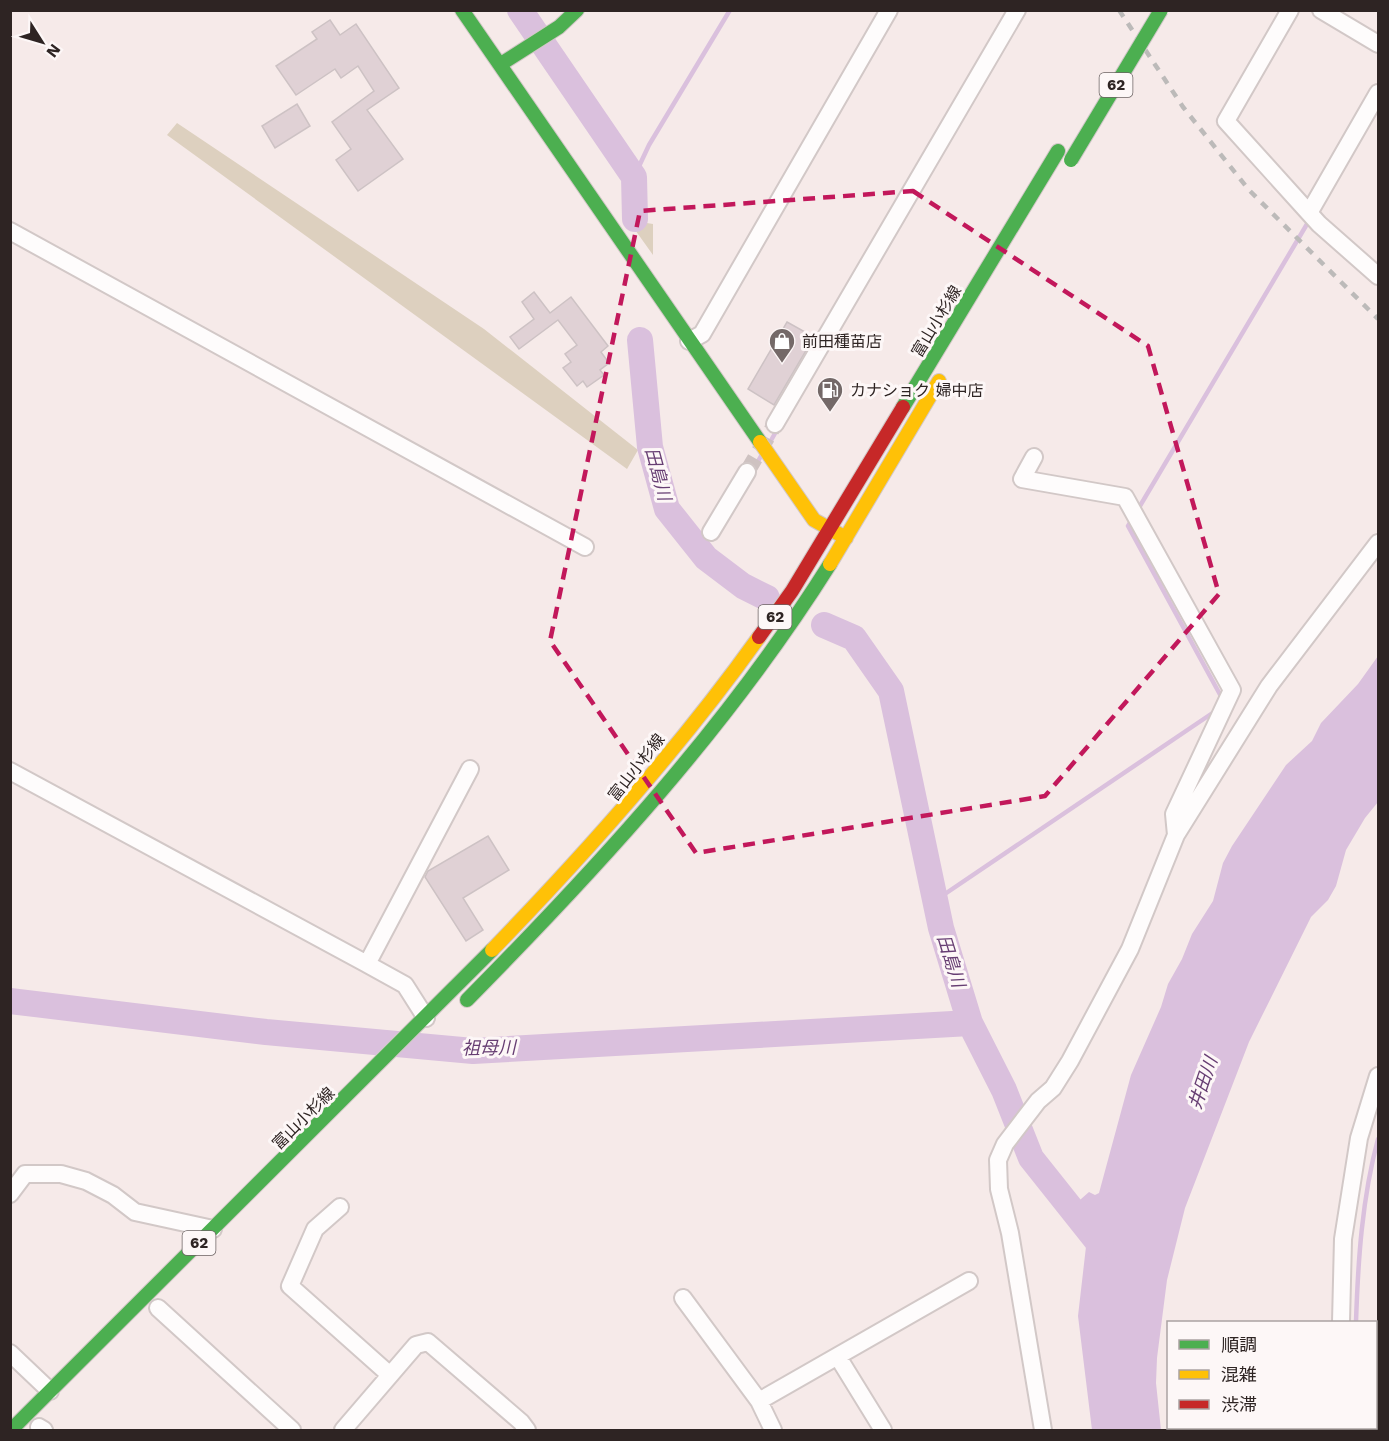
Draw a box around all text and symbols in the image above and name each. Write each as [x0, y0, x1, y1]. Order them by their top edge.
north arrow [12, 12, 72, 72]
text: N [42, 40, 65, 61]
road number: 62 [1100, 73, 1132, 97]
street label: 富山小杉線 [908, 282, 965, 360]
shop icon: 前田種苗店 [767, 326, 797, 364]
place label: 前田種苗店 [802, 332, 882, 351]
fuel station icon: カナショク 婦中店 [815, 375, 845, 413]
place label: カナショク 婦中店 [850, 381, 983, 400]
water label: 田島川 [641, 445, 676, 505]
road number: 62 [758, 605, 792, 629]
street label: 富山小杉線 [604, 730, 669, 805]
water label: 田島川 [934, 932, 970, 992]
water label: 祖母川 [462, 1036, 518, 1058]
water label: 井田川 [1184, 1052, 1222, 1112]
street label: 富山小杉線 [268, 1083, 338, 1153]
road number: 62 [182, 1231, 216, 1255]
legend [1167, 1321, 1377, 1429]
text: 順調 [1221, 1334, 1257, 1355]
text: 混雑 [1221, 1364, 1257, 1385]
text: 渋滞 [1221, 1394, 1257, 1415]

